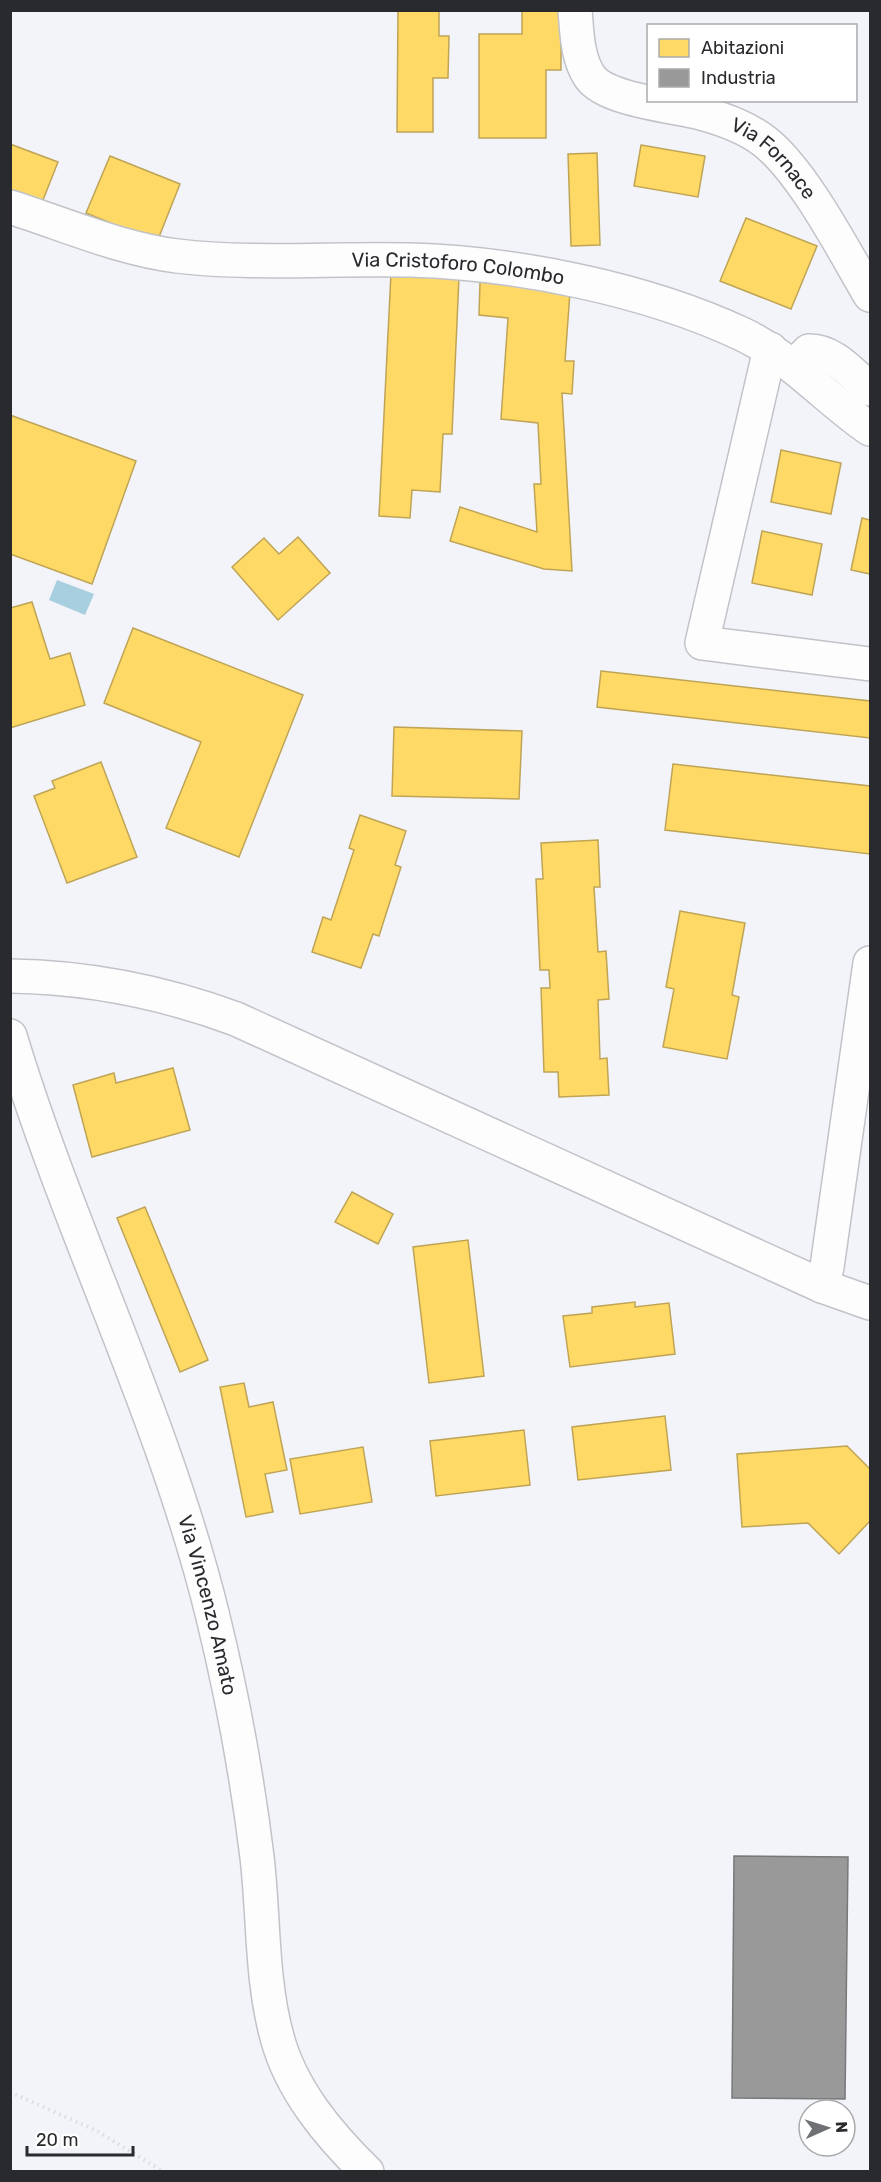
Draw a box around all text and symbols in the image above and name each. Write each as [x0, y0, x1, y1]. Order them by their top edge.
legend [647, 24, 857, 102]
text: Abitazioni [701, 37, 784, 59]
text: Industria [701, 67, 776, 89]
street label: Via Fornace [728, 112, 821, 204]
street label: Via Cristoforo Colombo [351, 248, 567, 290]
street label: Via Vincenzo Amato [173, 1512, 242, 1697]
north arrow [797, 2098, 857, 2158]
scale bar [27, 2119, 134, 2157]
text: N [832, 2121, 851, 2133]
text: 20 m [36, 2129, 78, 2151]

